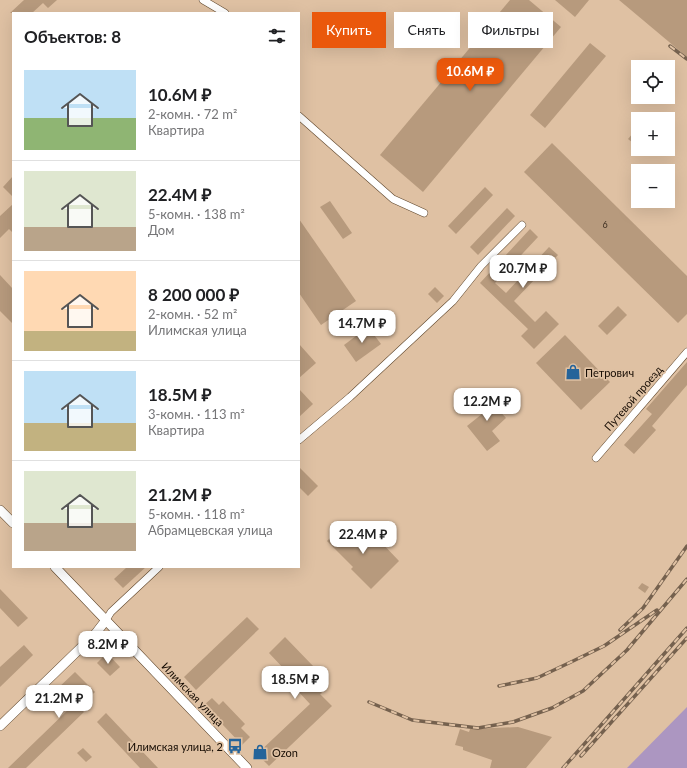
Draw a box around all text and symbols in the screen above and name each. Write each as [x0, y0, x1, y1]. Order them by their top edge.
chip: Купить [312, 12, 386, 48]
chip: Снять [394, 12, 460, 48]
chip: Фильтры [468, 12, 553, 48]
icon: filters [266, 25, 288, 47]
text: Объектов: 8 [24, 26, 121, 47]
pin: 10.6M ₽ [433, 58, 507, 92]
map controls [631, 60, 675, 208]
button: locate [631, 60, 675, 104]
text: 10.6M ₽ [446, 63, 494, 79]
text: 10.6M ₽ [148, 84, 212, 105]
icon: home [56, 86, 104, 134]
text: 2-комн. · 72 m² [148, 106, 237, 122]
button: + [631, 112, 675, 156]
text: Квартира [148, 122, 204, 138]
button: − [631, 164, 675, 208]
text: 22.4M ₽ [148, 184, 212, 205]
icon: home [56, 187, 104, 235]
text: 5-комн. · 138 m² [148, 206, 245, 222]
house number: 6 [602, 219, 608, 230]
text: Дом [148, 222, 174, 238]
pin: 20.7M ₽ [486, 255, 560, 289]
text: 20.7M ₽ [499, 260, 547, 276]
text: 8 200 000 ₽ [148, 284, 239, 305]
icon: home [56, 287, 104, 335]
text: 2-комн. · 52 m² [148, 306, 237, 322]
pin: 14.7M ₽ [325, 310, 399, 344]
text: 14.7M ₽ [338, 315, 386, 331]
text: Илимская улица [148, 322, 247, 338]
shop icon: Петрович [564, 363, 582, 381]
street label: Путевой проезд [601, 363, 665, 433]
place label: Петрович [585, 366, 634, 379]
text: 18.5M ₽ [148, 384, 212, 405]
icon: home [56, 387, 104, 435]
pin: 12.2M ₽ [450, 388, 524, 422]
text: 12.2M ₽ [463, 393, 511, 409]
text: 3-комн. · 113 m² [148, 406, 245, 422]
text: Квартира [148, 422, 204, 438]
text: 21.2M ₽ [148, 484, 212, 505]
icon: home [56, 487, 104, 535]
text: 5-комн. · 118 m² [148, 506, 245, 522]
pin: 22.4M ₽ [326, 521, 400, 555]
text: Абрамцевская улица [148, 522, 273, 538]
text: 22.4M ₽ [339, 526, 387, 542]
pin: 8.2M ₽ [75, 631, 141, 665]
text: 8.2M ₽ [87, 636, 129, 652]
street label: Илимская улица [159, 659, 227, 729]
pin: 18.5M ₽ [258, 666, 332, 700]
text: 18.5M ₽ [271, 671, 319, 687]
pin: 21.2M ₽ [22, 685, 96, 719]
text: 21.2M ₽ [35, 690, 83, 706]
bus stop icon: Илимская улица, 2 [226, 737, 244, 755]
place label: Илимская улица, 2 [128, 740, 223, 753]
shop icon: Ozon [251, 743, 269, 761]
place label: Ozon [272, 746, 298, 759]

